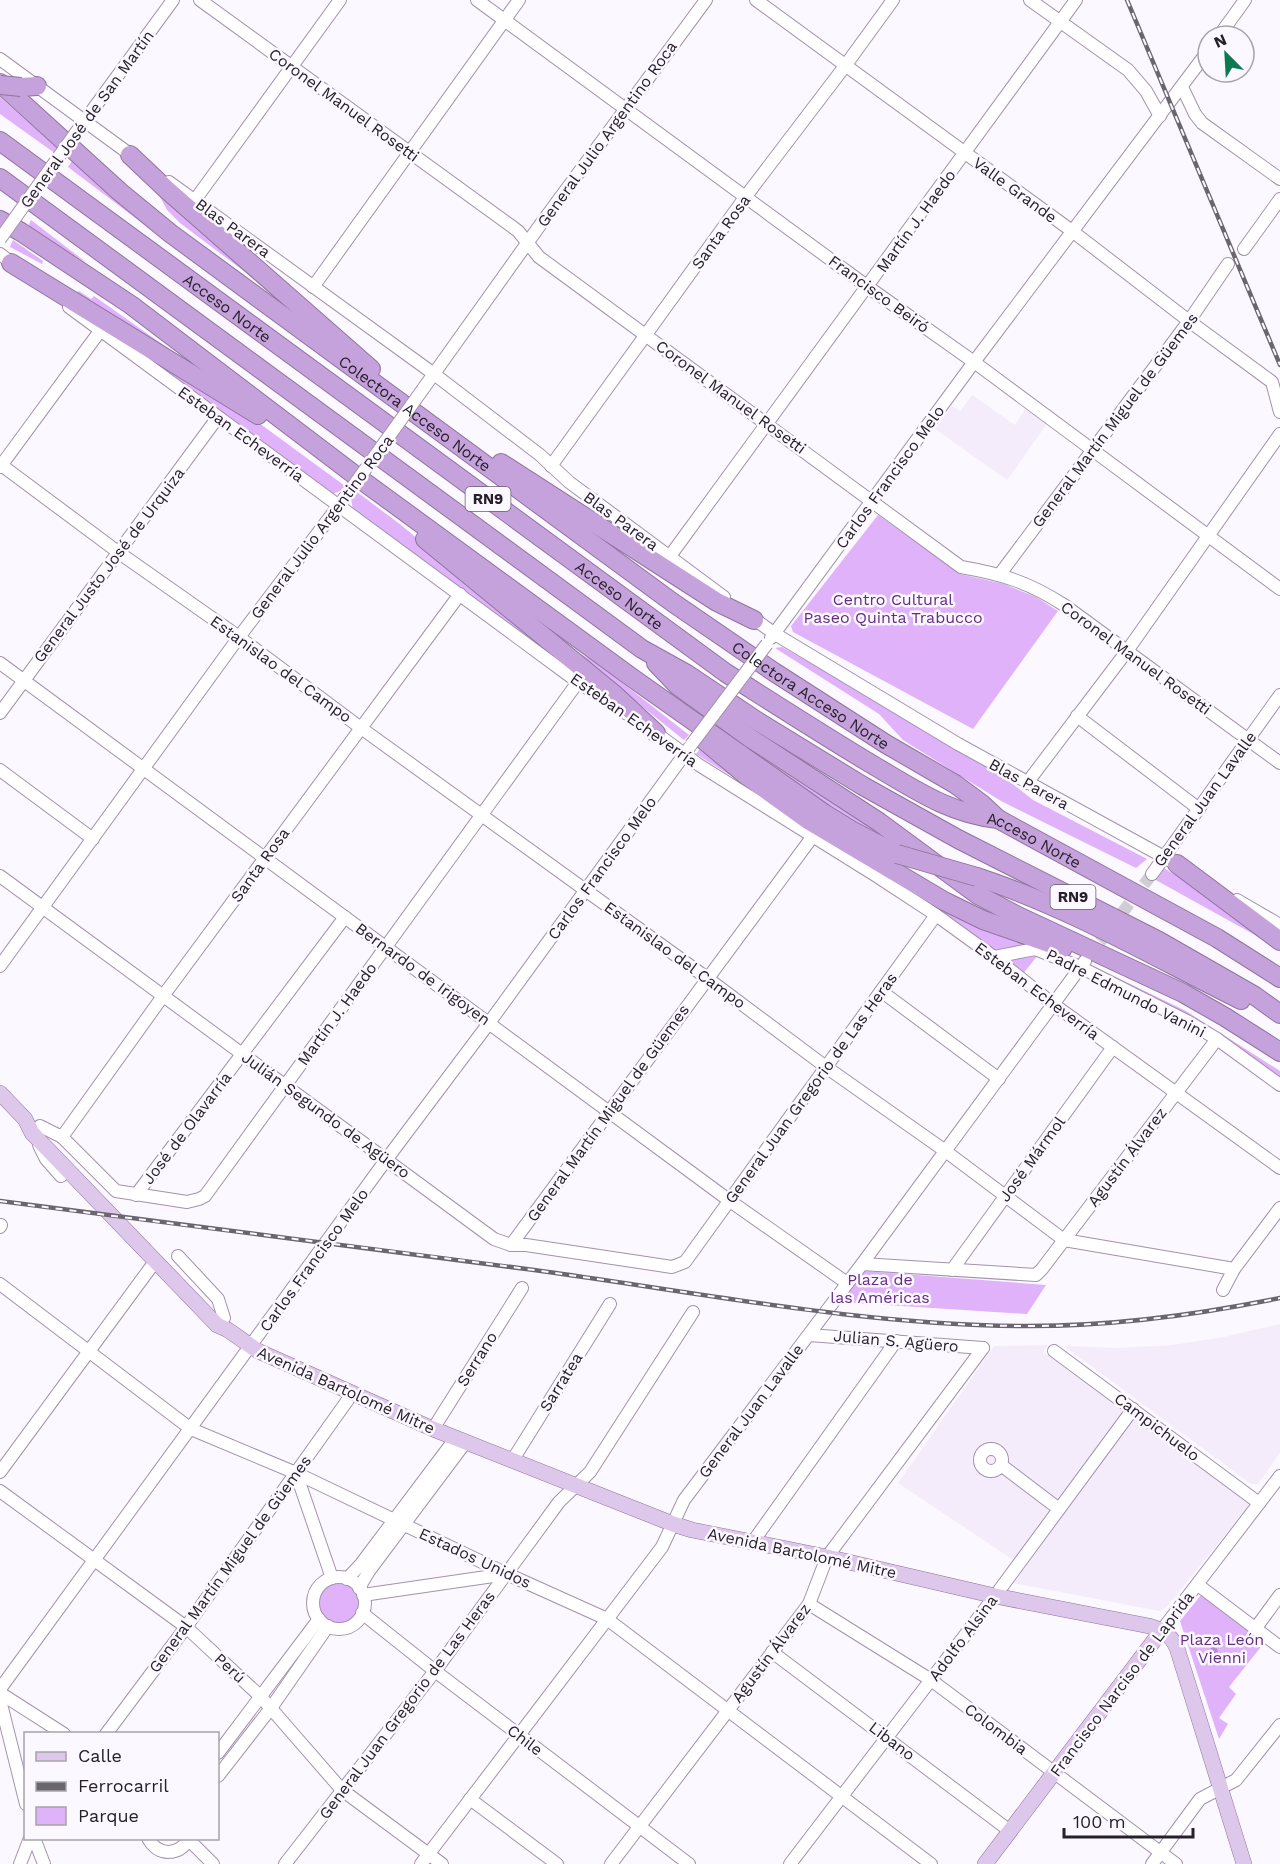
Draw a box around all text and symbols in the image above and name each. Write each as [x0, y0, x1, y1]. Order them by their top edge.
north arrow [1196, 24, 1256, 84]
street label: General José de San Martín [16, 26, 158, 212]
text: N [1211, 30, 1229, 52]
street label: General Julio Argentino Roca [533, 37, 681, 231]
street label: Coronel Manuel Rosetti [265, 44, 423, 166]
street label: Valle Grande [969, 153, 1061, 227]
street label: Martín J. Haedo [872, 166, 960, 276]
street label: Santa Rosa [688, 191, 754, 273]
street label: Blas Parera [192, 194, 274, 262]
street label: Francisco Beiró [825, 251, 933, 337]
street label: Acceso Norte [180, 269, 275, 346]
street label: General Martín Miguel de Güemes [1028, 309, 1202, 531]
street label: Coronel Manuel Rosetti [652, 336, 810, 458]
street label: Colectora Acceso Norte [335, 351, 495, 475]
street label: Esteban Echeverría [174, 382, 308, 486]
street label: Carlos Francisco Melo [832, 402, 948, 552]
street label: General Julio Argentino Roca [247, 431, 397, 623]
street label: General Justo José de Urquiza [30, 464, 188, 666]
road number: RN9 [466, 487, 510, 511]
street label: Blas Parera [580, 487, 662, 555]
street label: Acceso Norte [572, 556, 667, 633]
park label: Centro Cultural Paseo Quinta Trabucco [803, 590, 983, 627]
street label: Coronel Manuel Rosetti [1057, 597, 1215, 719]
street label: Estanislao del Campo [207, 611, 355, 727]
street label: Colectora Acceso Norte [729, 637, 893, 753]
street label: Esteban Echeverría [567, 669, 701, 771]
street label: General Juan Lavalle [1150, 728, 1260, 870]
street label: Blas Parera [986, 754, 1072, 814]
street label: Carlos Francisco Melo [544, 793, 660, 943]
street label: Acceso Norte [986, 808, 1085, 872]
street label: Santa Rosa [227, 824, 293, 906]
road number: RN9 [1050, 885, 1096, 909]
street label: Estanislao del Campo [601, 897, 749, 1013]
street label: Bernardo de Irigoyen [352, 919, 494, 1029]
street label: Esteban Echeverría [971, 938, 1103, 1044]
street label: Padre Edmundo Vanini [1043, 945, 1209, 1041]
street label: Martín J. Haedo [293, 959, 381, 1069]
street label: General Juan Gregorio de Las Heras [721, 969, 901, 1207]
street label: General Martín Miguel de Güemes [523, 1001, 693, 1225]
street label: Julián Segundo de Agüero [238, 1048, 414, 1182]
street label: José de Olavarría [139, 1068, 235, 1188]
street label: Agustín Álvarez [1083, 1104, 1171, 1210]
street label: José Mármol [995, 1113, 1069, 1205]
street label: Carlos Francisco Melo [256, 1185, 372, 1335]
park label: Plaza de las Américas [830, 1270, 930, 1307]
street label: Julian S. Agüero [833, 1326, 959, 1356]
street label: Serrano [453, 1328, 501, 1390]
street label: General Juan Lavalle [695, 1340, 807, 1482]
street label: Avenida Bartolomé Mitre [254, 1342, 438, 1438]
street label: Sarratea [536, 1349, 586, 1415]
street label: Campichuelo [1111, 1389, 1203, 1465]
street label: General Martín Miguel de Güemes [145, 1452, 315, 1676]
street label: Estados Unidos [416, 1524, 534, 1592]
street label: Avenida Bartolomé Mitre [706, 1524, 898, 1582]
street label: General Juan Gregorio de Las Heras [315, 1587, 499, 1823]
street label: Francisco Narciso de Laprida [1046, 1588, 1198, 1780]
street label: Adolfo Alsina [925, 1591, 1001, 1685]
street label: Agustín Álvarez [727, 1600, 815, 1706]
park label: Plaza León Vienni [1180, 1630, 1264, 1667]
street label: Perú [211, 1649, 249, 1687]
street label: Colombia [961, 1699, 1031, 1759]
street label: Libano [865, 1718, 919, 1764]
street label: Chile [504, 1721, 546, 1759]
legend [24, 1732, 219, 1840]
text: Calle [78, 1745, 122, 1766]
text: Ferrocarril [78, 1775, 169, 1796]
scale bar [1064, 1801, 1193, 1839]
text: Parque [78, 1805, 139, 1826]
text: 100 m [1073, 1811, 1126, 1832]

